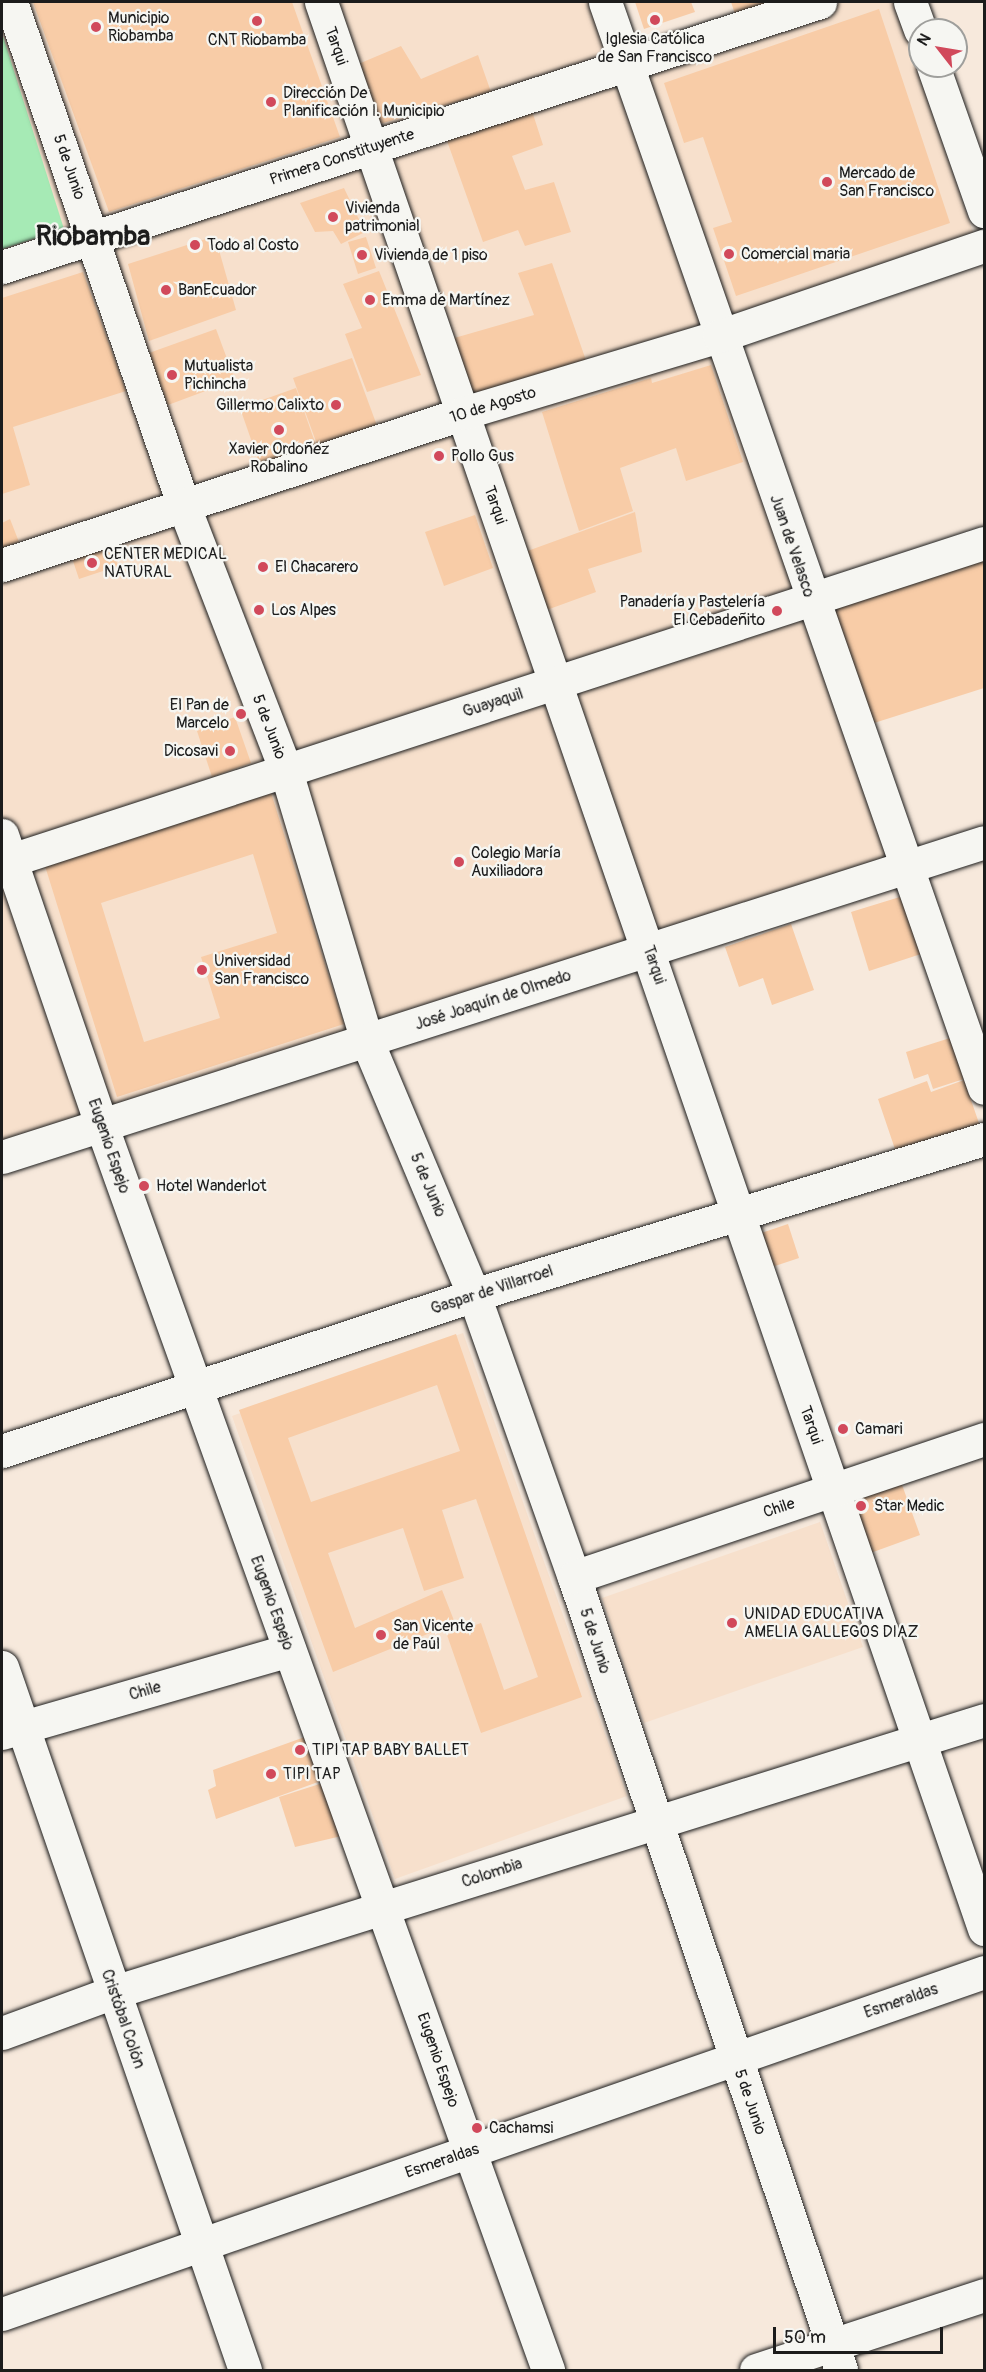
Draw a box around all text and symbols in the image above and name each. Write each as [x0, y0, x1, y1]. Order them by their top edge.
place label: Municipio Riobamba [108, 8, 174, 46]
marker: Iglesia Católica de San Francisco [648, 13, 662, 27]
marker: CNT Riobamba [250, 14, 264, 28]
north arrow [908, 18, 968, 78]
marker: Municipio Riobamba [89, 20, 103, 34]
street label: Tarqui [321, 24, 351, 68]
place label: Iglesia Católica de San Francisco [598, 29, 712, 67]
place label: CNT Riobamba [208, 30, 306, 50]
text: N [913, 30, 936, 50]
place label: Dirección De Planificación I. Municipio [283, 83, 445, 121]
marker: Dirección De Planificación I. Municipio [264, 95, 278, 109]
street label: Primera Constituyente [267, 125, 417, 189]
street label: 5 de Junio [49, 132, 89, 202]
place label: Mercado de San Francisco [839, 163, 934, 201]
marker: Mercado de San Francisco [820, 175, 834, 189]
place label: Vivienda patrimonial [345, 198, 420, 236]
marker: Vivienda patrimonial [326, 210, 340, 224]
district label: Riobamba [36, 220, 150, 254]
place label: Todo al Costo [207, 235, 299, 255]
marker: Todo al Costo [188, 238, 202, 252]
place label: Comercial maria [741, 244, 850, 264]
place label: Vivienda de 1 piso [374, 245, 488, 265]
marker: Comercial maria [722, 247, 736, 261]
marker: Vivienda de 1 piso [355, 248, 369, 262]
place label: BanEcuador [178, 280, 257, 300]
marker: BanEcuador [159, 283, 173, 297]
place label: Emma de Martínez [382, 290, 510, 310]
marker: Emma de Martínez [363, 293, 377, 307]
place label: Mutualista Pichincha [184, 356, 253, 394]
marker: Mutualista Pichincha [165, 368, 179, 382]
street label: 10 de Agosto [448, 383, 538, 427]
place label: Gillermo Calixto [216, 395, 324, 415]
marker: Gillermo Calixto [329, 398, 343, 412]
marker: Xavier Ordoñez Robalino [272, 423, 286, 437]
place label: Xavier Ordoñez Robalino [229, 439, 329, 477]
place label: Pollo Gus [451, 446, 514, 466]
marker: Pollo Gus [432, 449, 446, 463]
street label: Tarqui [480, 483, 510, 527]
street label: Juan de Velasco [765, 492, 819, 600]
place label: CENTER MEDICAL NATURAL [104, 544, 227, 582]
marker: CENTER MEDICAL NATURAL [85, 556, 99, 570]
place label: El Chacarero [275, 557, 358, 577]
marker: El Chacarero [256, 560, 270, 574]
place label: Panadería y Pastelería El Cebadeñito [620, 592, 765, 630]
place label: Los Alpes [271, 600, 336, 620]
marker: Los Alpes [252, 603, 266, 617]
marker: Panadería y Pastelería El Cebadeñito [770, 604, 784, 618]
street label: Guayaquil [460, 684, 526, 722]
street label: 5 de Junio [248, 692, 290, 762]
place label: El Pan de Marcelo [170, 695, 229, 733]
marker: El Pan de Marcelo [234, 707, 248, 721]
place label: Dicosavi [164, 741, 218, 761]
marker: Dicosavi [223, 744, 237, 758]
place label: Colegio María Auxiliadora [471, 843, 561, 881]
marker: Colegio María Auxiliadora [452, 855, 466, 869]
street label: Tarqui [639, 943, 669, 987]
place label: Universidad San Francisco [214, 951, 309, 989]
marker: Universidad San Francisco [195, 963, 209, 977]
street label: José Joaquín de Olmedo [412, 966, 574, 1034]
street label: Eugenio Espejo [84, 1096, 134, 1196]
street label: 5 de Junio [406, 1150, 450, 1220]
place label: Hotel Wanderlot [156, 1176, 266, 1196]
marker: Hotel Wanderlot [137, 1179, 151, 1193]
street label: Gaspar de Villarroel [428, 1261, 556, 1319]
street label: Tarqui [796, 1403, 826, 1447]
place label: Camari [855, 1419, 903, 1439]
marker: Camari [836, 1422, 850, 1436]
street label: Chile [761, 1494, 797, 1522]
place label: Star Medic [874, 1496, 945, 1516]
marker: Star Medic [852, 1497, 870, 1515]
street label: Eugenio Espejo [246, 1553, 298, 1653]
place label: UNIDAD EDUCATIVA AMELIA GALLEGOS DIAZ [744, 1604, 918, 1642]
street label: 5 de Junio [575, 1606, 615, 1676]
place label: San Vicente de Paúl [393, 1616, 473, 1654]
marker: UNIDAD EDUCATIVA AMELIA GALLEGOS DIAZ [725, 1616, 739, 1630]
marker: San Vicente de Paúl [374, 1628, 388, 1642]
street label: Chile [127, 1677, 163, 1705]
place label: TIPI TAP BABY BALLET [312, 1740, 469, 1760]
marker: TIPI TAP BABY BALLET [293, 1743, 307, 1757]
place label: TIPI TAP [283, 1764, 341, 1784]
marker: TIPI TAP [264, 1767, 278, 1781]
street label: Colombia [459, 1854, 525, 1892]
street label: Cristóbal Colón [97, 1967, 149, 2071]
street label: Esmeraldas [861, 1979, 941, 2023]
street label: Eugenio Espejo [413, 2010, 463, 2110]
street label: 5 de Junio [730, 2067, 770, 2137]
place label: Cachamsi [489, 2118, 553, 2138]
marker: Cachamsi [470, 2121, 484, 2135]
street label: Esmeraldas [402, 2139, 482, 2183]
scale bar [776, 2315, 946, 2353]
text: 50 m [784, 2326, 826, 2349]

